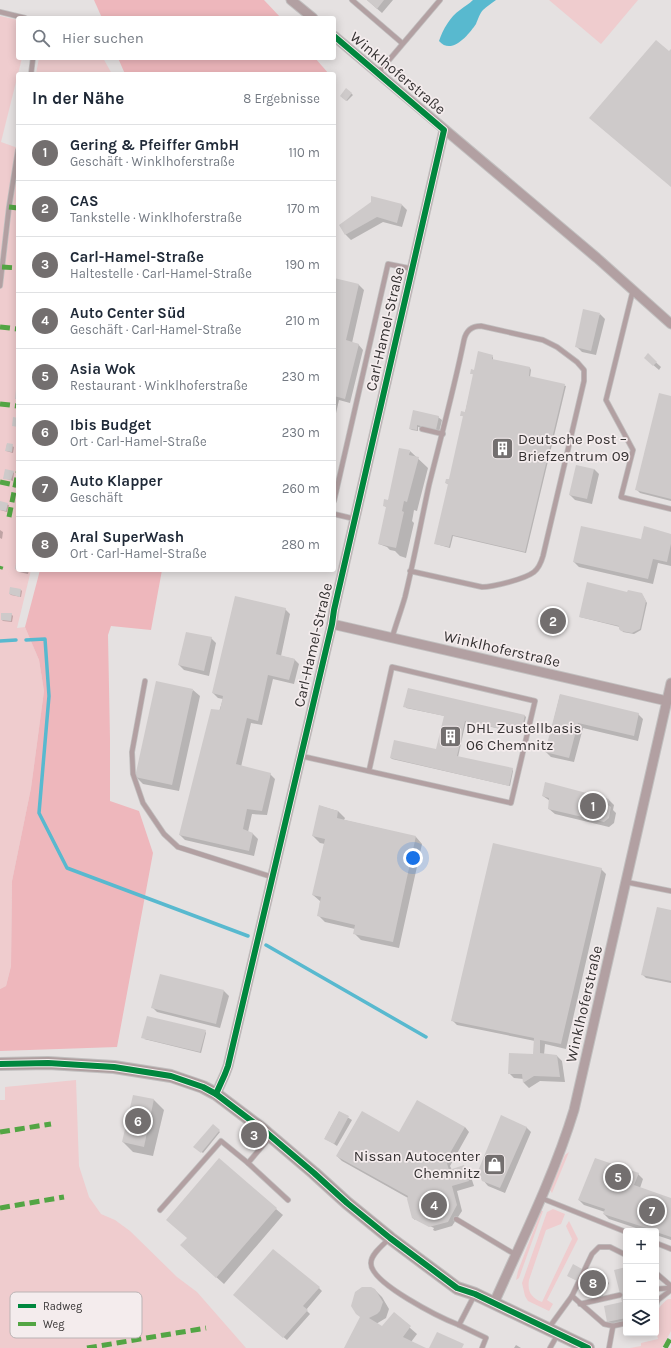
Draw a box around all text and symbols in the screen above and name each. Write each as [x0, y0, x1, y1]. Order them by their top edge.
search box [16, 16, 336, 60]
icon: search [30, 27, 52, 49]
street label: Winklhoferstraße [347, 28, 449, 118]
text: Hier suchen [62, 29, 144, 47]
text: In der Nähe [32, 88, 124, 108]
text: 8 Ergebnisse [243, 91, 320, 106]
text: Gering & Pfeiffer GmbH [70, 136, 239, 154]
text: 1 [43, 145, 47, 160]
text: 110 m [288, 145, 320, 160]
text: Geschäft · Winklhoferstraße [70, 154, 235, 169]
text: CAS [70, 192, 98, 210]
text: 2 [41, 201, 49, 216]
text: 170 m [287, 201, 320, 216]
text: Tankstelle · Winklhoferstraße [70, 210, 242, 225]
text: Carl-Hamel-Straße [70, 248, 204, 266]
text: 3 [41, 257, 49, 272]
text: 190 m [285, 257, 320, 272]
street label: Carl-Hamel-Straße [362, 265, 408, 393]
text: Haltestelle · Carl-Hamel-Straße [70, 266, 252, 281]
text: Auto Center Süd [70, 304, 186, 322]
text: 4 [41, 313, 49, 328]
text: 210 m [285, 313, 320, 328]
text: Geschäft · Carl-Hamel-Straße [70, 322, 242, 337]
text: Asia Wok [70, 360, 136, 378]
text: 5 [41, 369, 49, 384]
text: 230 m [282, 369, 320, 384]
text: Restaurant · Winklhoferstraße [70, 378, 248, 393]
text: Ibis Budget [70, 416, 151, 434]
text: 6 [41, 425, 49, 440]
text: 230 m [282, 425, 320, 440]
place label: Deutsche Post – Briefzentrum 09 [518, 430, 629, 465]
text: Ort · Carl-Hamel-Straße [70, 434, 207, 449]
building icon: Deutsche Post – Briefzentrum 09 [490, 435, 516, 461]
text: Auto Klapper [70, 472, 162, 490]
text: 7 [42, 481, 48, 496]
text: 260 m [282, 481, 320, 496]
text: Geschäft [70, 490, 123, 505]
text: Aral SuperWash [70, 528, 184, 546]
text: 8 [41, 537, 49, 552]
text: 280 m [282, 537, 320, 552]
text: Ort · Carl-Hamel-Straße [70, 546, 207, 561]
street label: Carl-Hamel-Straße [290, 581, 336, 709]
pin: 2 [540, 606, 566, 636]
street label: Winklhoferstraße [442, 627, 562, 671]
place label: DHL Zustellbasis 06 Chemnitz [466, 719, 581, 754]
building icon: DHL Zustellbasis 06 Chemnitz [437, 724, 463, 750]
pin: 1 [580, 791, 606, 821]
your location [403, 848, 423, 868]
street label: Winklhoferstraße [562, 944, 606, 1064]
pin: 6 [125, 1106, 151, 1136]
pin: 3 [241, 1120, 267, 1150]
place label: Nissan Autocenter Chemnitz [354, 1147, 481, 1182]
shop icon: Nissan Autocenter Chemnitz [482, 1152, 508, 1178]
pin: 5 [605, 1162, 631, 1192]
pin: 4 [421, 1190, 447, 1220]
pin: 7 [639, 1196, 665, 1226]
map controls [623, 1228, 659, 1336]
button: + [623, 1228, 659, 1264]
button: − [623, 1264, 659, 1300]
pin: 8 [580, 1268, 606, 1298]
legend [10, 1292, 142, 1338]
text: Radweg [43, 1300, 83, 1313]
button: layers [623, 1300, 659, 1336]
text: Weg [43, 1318, 65, 1331]

